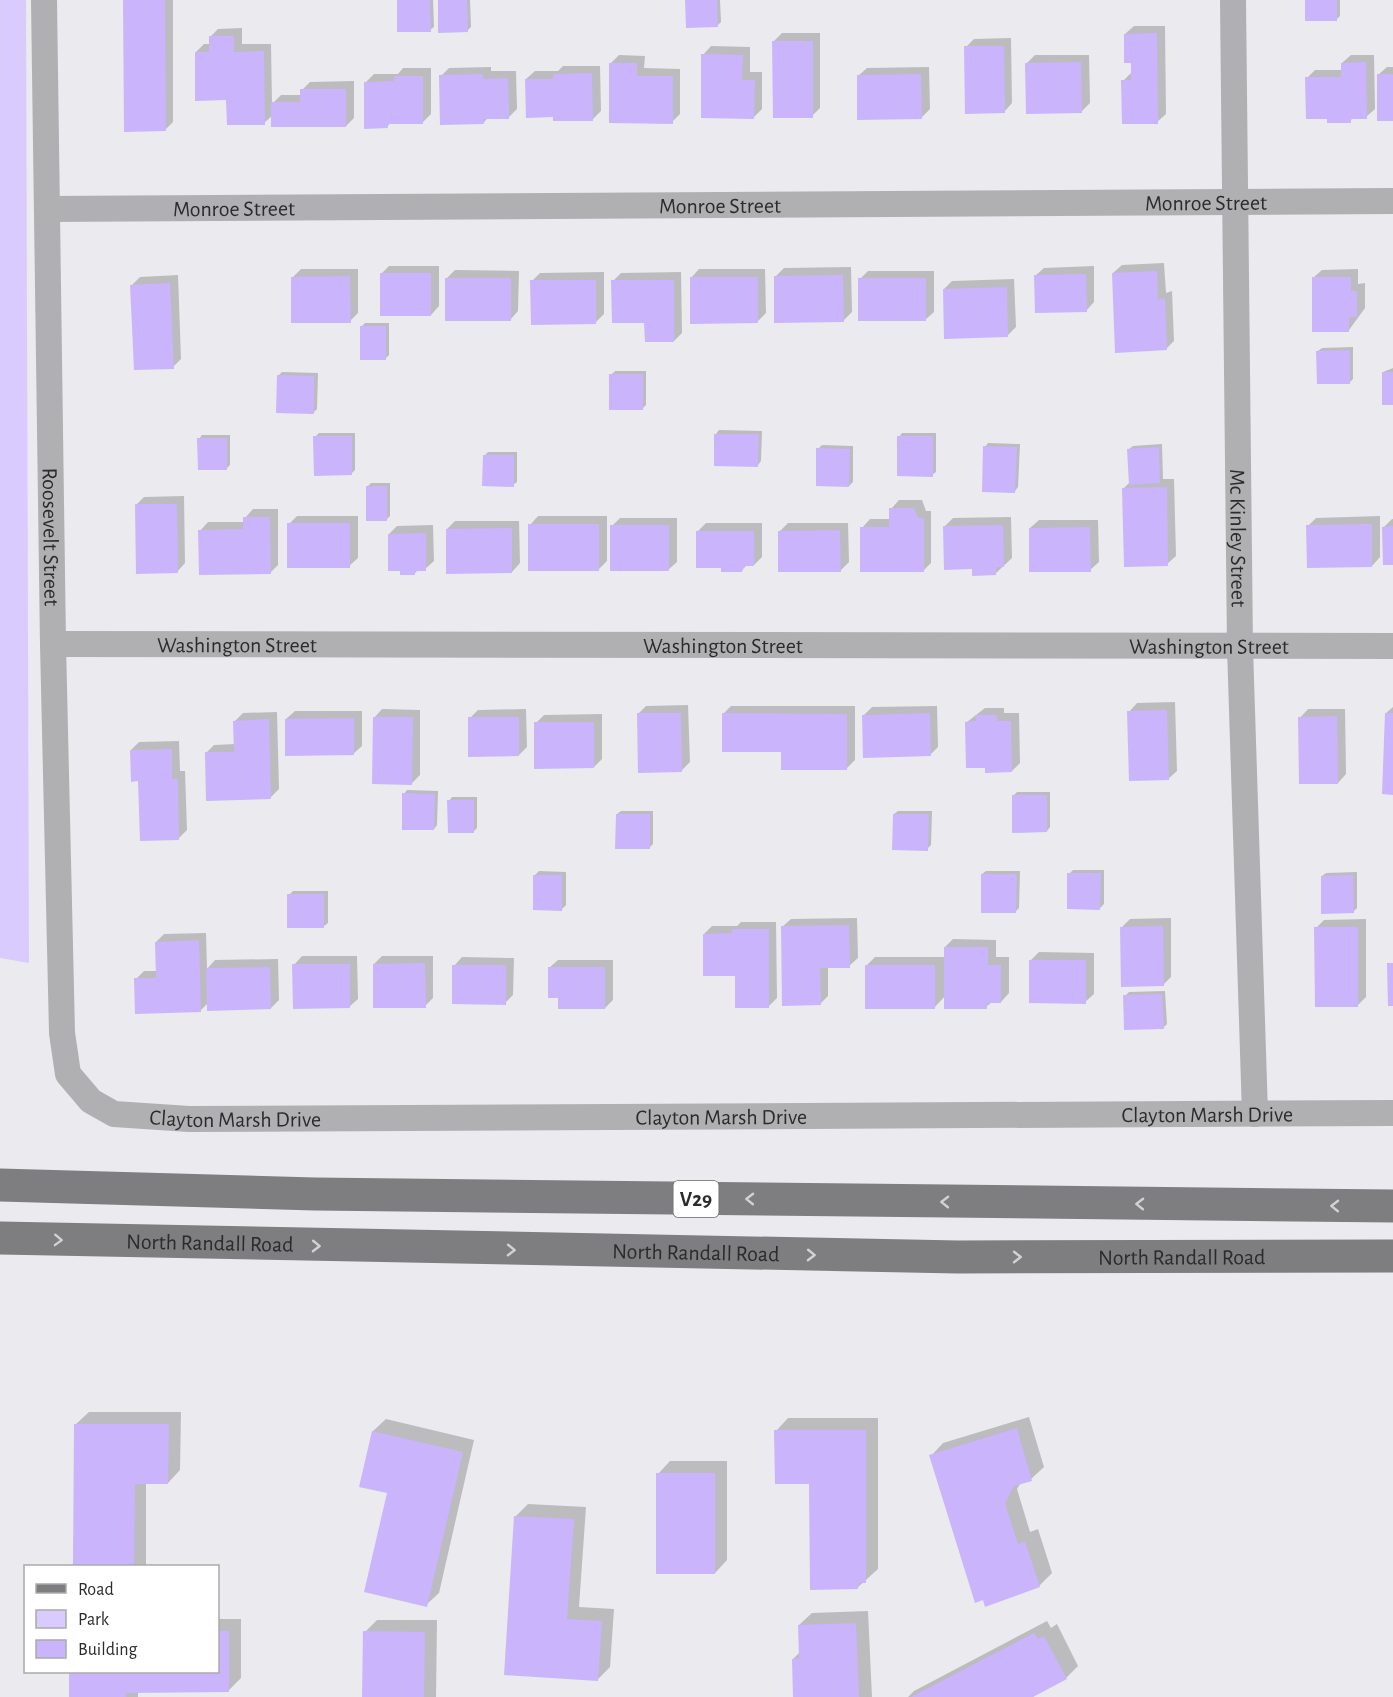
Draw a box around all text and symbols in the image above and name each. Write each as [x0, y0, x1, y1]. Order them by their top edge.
street label: Monroe Street [1145, 192, 1267, 214]
street label: Monroe Street [659, 195, 781, 217]
street label: Monroe Street [173, 198, 295, 220]
street label: Roosevelt Street [39, 468, 62, 606]
street label: Mc Kinley Street [1226, 469, 1250, 607]
street label: Washington Street [157, 634, 317, 656]
street label: Washington Street [643, 635, 803, 657]
street label: Washington Street [1129, 636, 1289, 658]
street label: Clayton Marsh Drive [1121, 1103, 1293, 1126]
street label: Clayton Marsh Drive [149, 1106, 321, 1131]
street label: Clayton Marsh Drive [635, 1106, 807, 1129]
road number: V29 [674, 1181, 718, 1217]
one-way arrow [745, 1193, 754, 1206]
one-way arrow [940, 1195, 949, 1208]
one-way arrow [1135, 1197, 1144, 1210]
one-way arrow [1330, 1200, 1339, 1212]
street label: North Randall Road [126, 1231, 294, 1256]
one-way arrow [54, 1234, 63, 1247]
one-way arrow [312, 1240, 321, 1252]
street label: North Randall Road [612, 1240, 780, 1265]
one-way arrow [507, 1244, 516, 1257]
street label: North Randall Road [1098, 1246, 1266, 1269]
one-way arrow [807, 1249, 816, 1261]
one-way arrow [1012, 1251, 1021, 1263]
legend [24, 1565, 219, 1673]
text: Road [78, 1581, 114, 1599]
text: Park [78, 1611, 110, 1629]
text: Building [78, 1641, 138, 1659]

